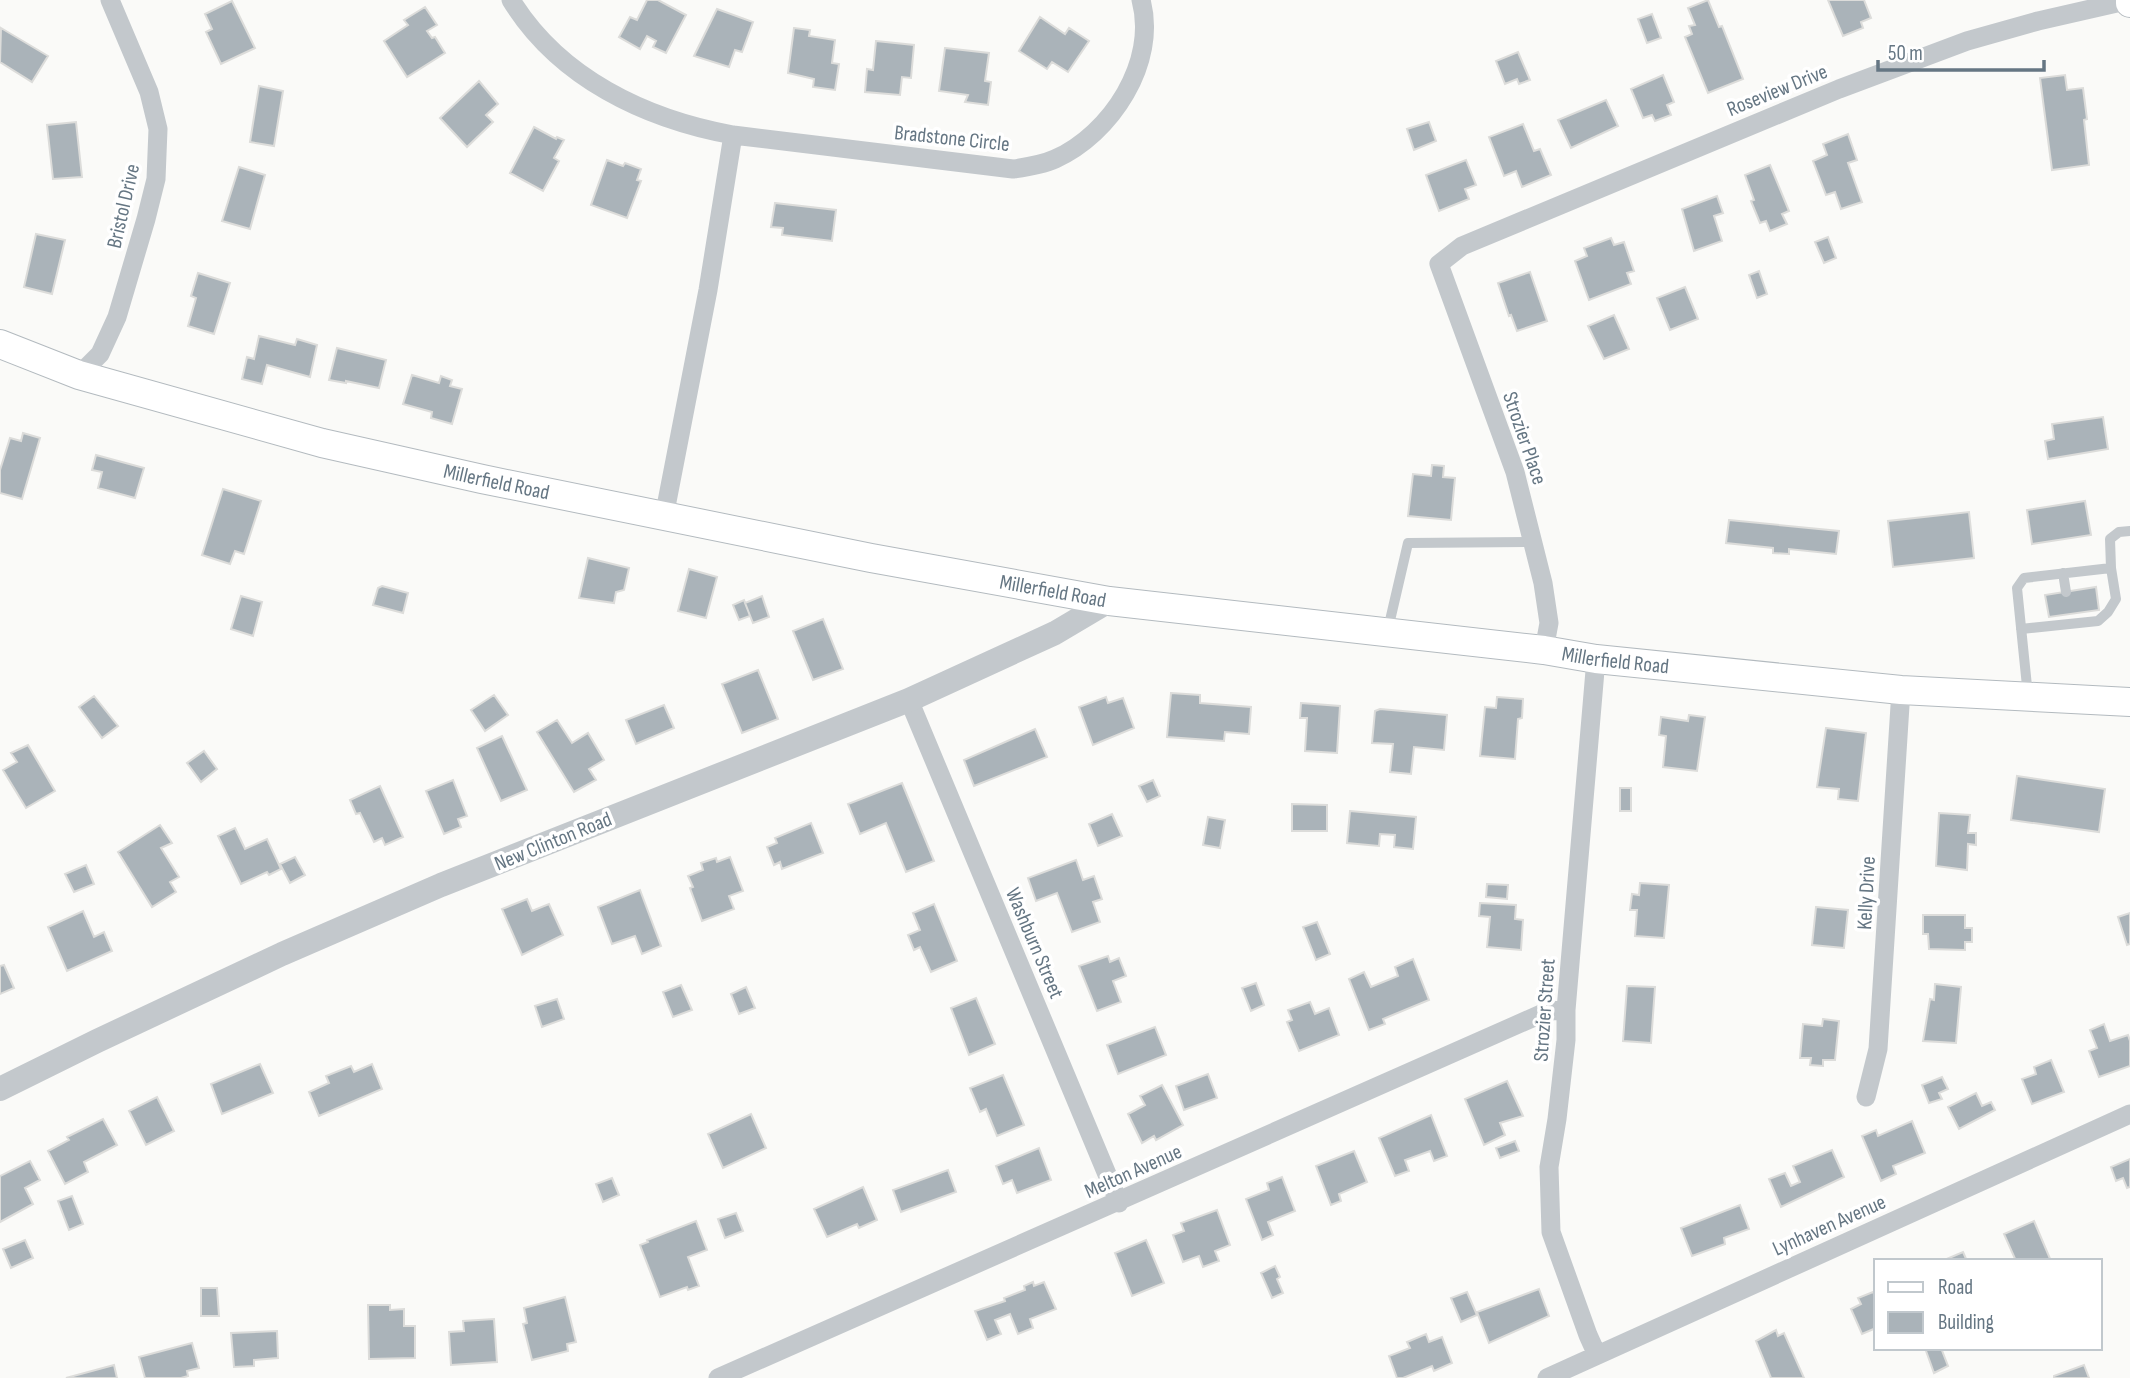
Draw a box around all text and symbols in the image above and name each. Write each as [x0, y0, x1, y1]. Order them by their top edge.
scale bar [1878, 28, 2044, 72]
text: 50 m [1888, 41, 1923, 66]
street label: Roseview Drive [1723, 59, 1831, 122]
street label: Bradstone Circle [893, 120, 1011, 157]
street label: Bristol Drive [102, 162, 145, 251]
street label: Strozier Place [1497, 388, 1552, 488]
street label: Millerfield Road [441, 459, 552, 505]
street label: Millerfield Road [998, 569, 1108, 613]
street label: Millerfield Road [1560, 641, 1670, 679]
street label: New Clinton Road [491, 807, 615, 876]
street label: Kelly Drive [1852, 856, 1881, 930]
street label: Washburn Street [1000, 884, 1069, 1002]
street label: Strozier Street [1528, 958, 1561, 1062]
street label: Melton Avenue [1081, 1139, 1186, 1204]
street label: Lynhaven Avenue [1769, 1189, 1890, 1262]
legend [1874, 1259, 2102, 1350]
text: Road [1938, 1275, 1973, 1300]
text: Building [1938, 1310, 1994, 1335]

